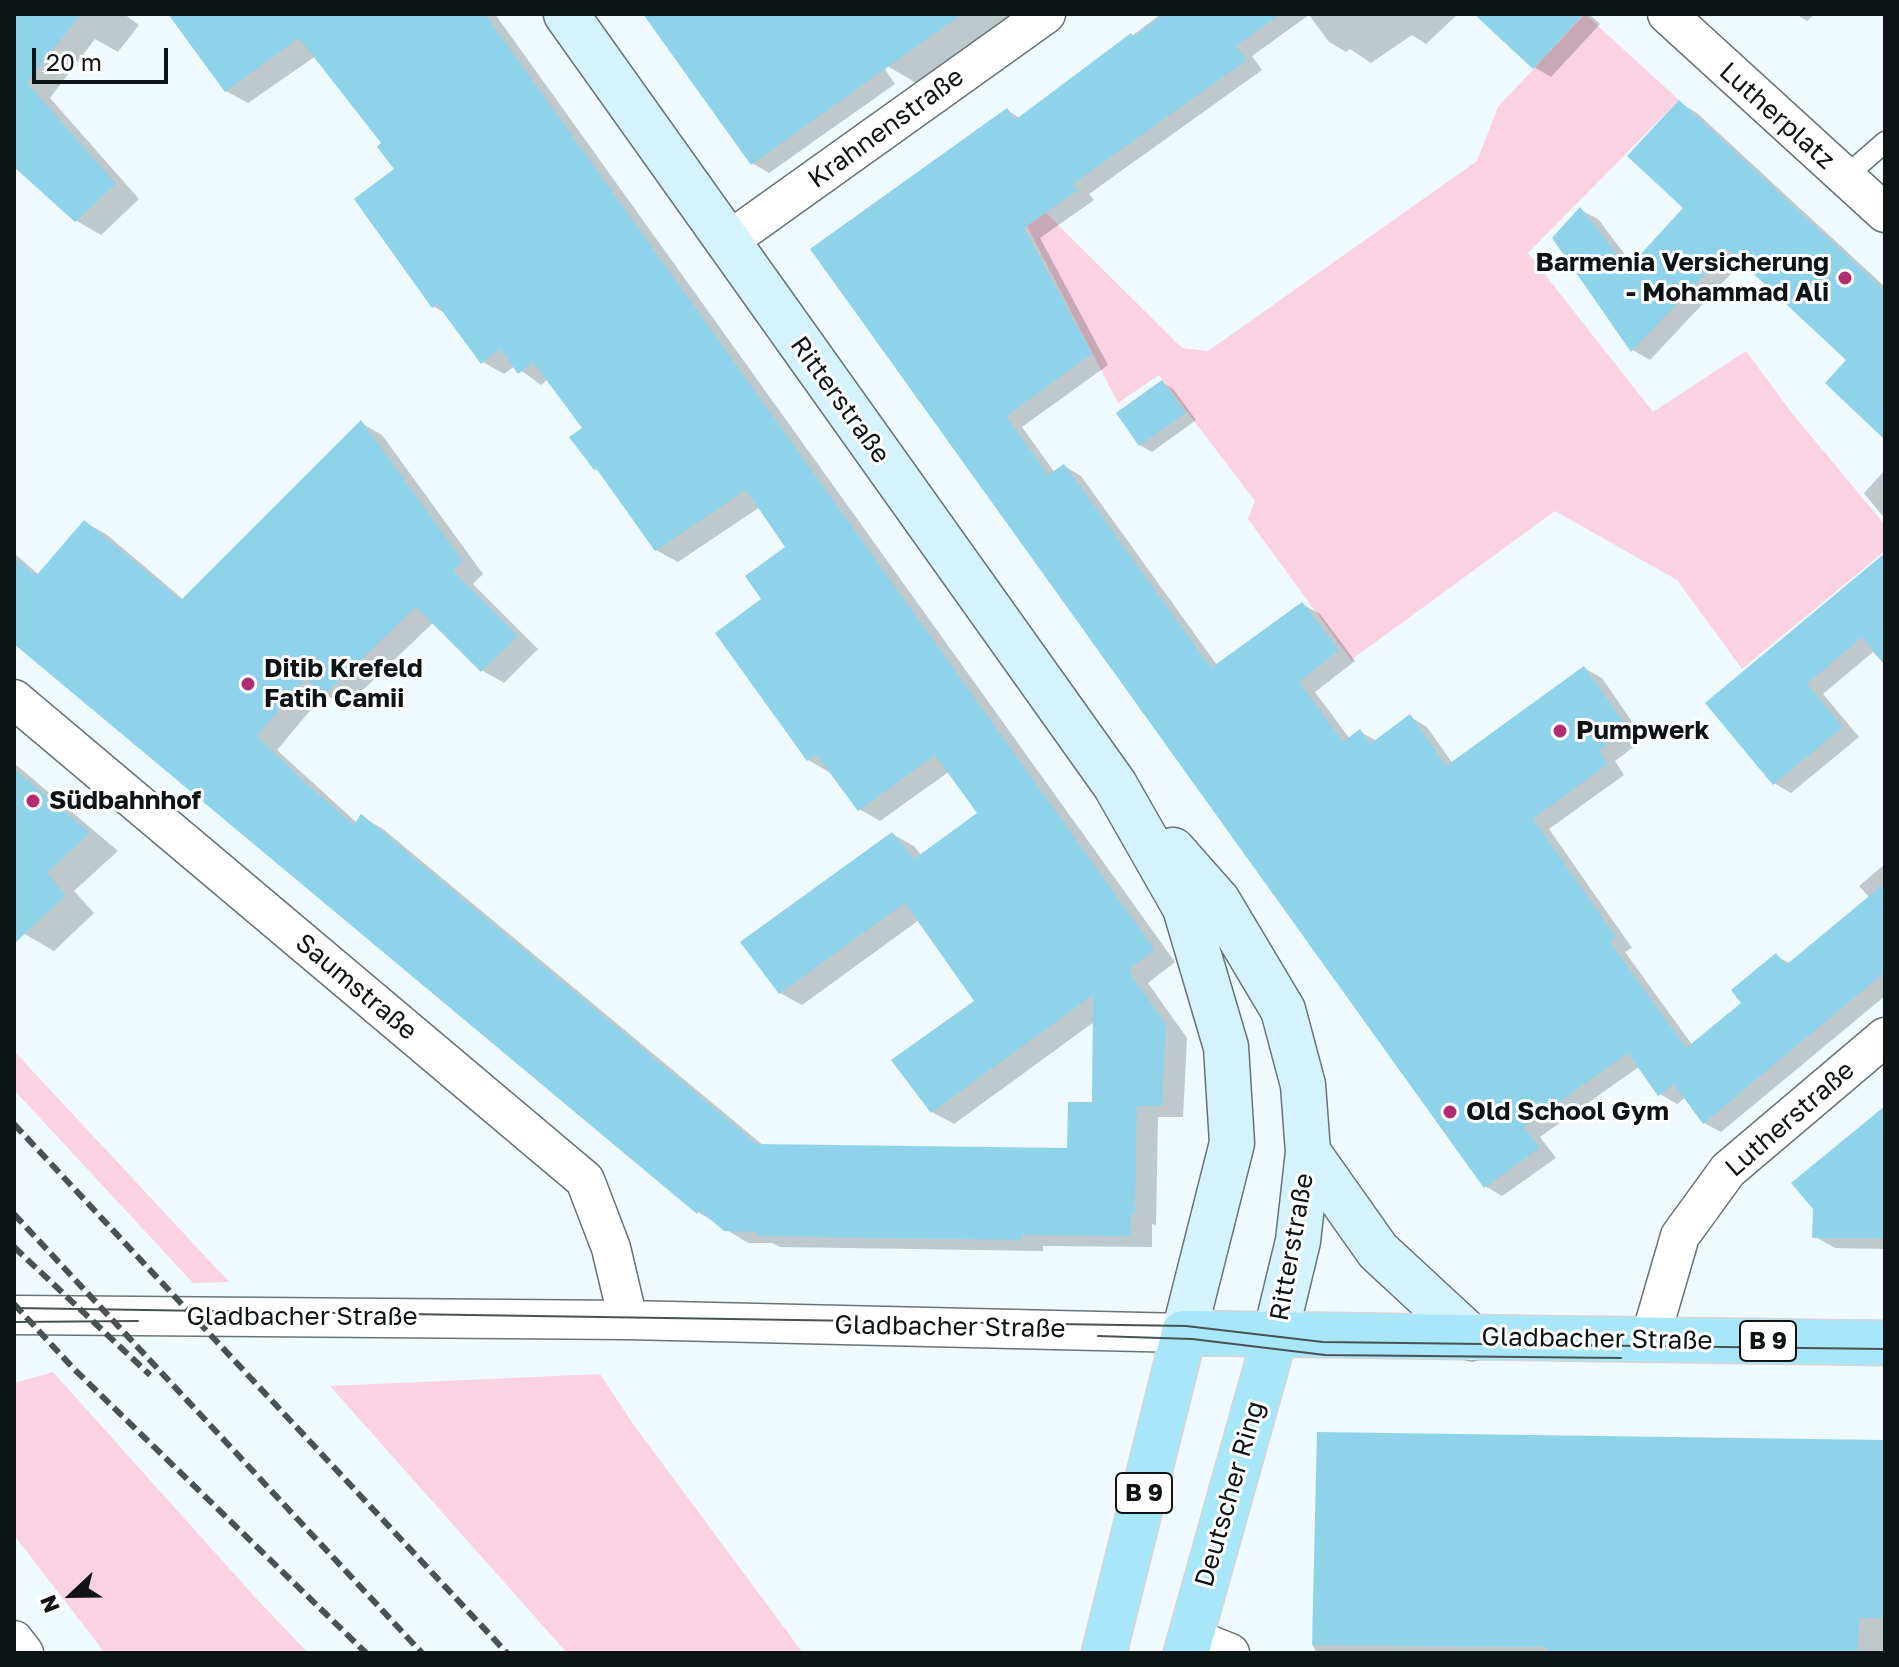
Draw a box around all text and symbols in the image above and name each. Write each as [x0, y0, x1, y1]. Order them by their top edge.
scale bar [36, 32, 172, 82]
text: 20 m [46, 47, 102, 76]
street label: Lutherplatz [1713, 56, 1841, 176]
street label: Krahnenstraße [802, 61, 970, 195]
place label: Barmenia Versicherung - Mohammad Ali [1536, 247, 1829, 308]
marker: Barmenia Versicherung - Mohammad Ali [1836, 269, 1854, 287]
street label: Ritterstraße [783, 330, 897, 470]
place label: Ditib Krefeld Fatih Camii [264, 653, 423, 714]
marker: Ditib Krefeld Fatih Camii [239, 675, 257, 693]
place label: Pumpwerk [1576, 715, 1710, 747]
marker: Pumpwerk [1551, 722, 1569, 740]
place label: Südbahnhof [49, 785, 201, 817]
marker: Südbahnhof [24, 792, 42, 810]
street label: Saumstraße [289, 927, 423, 1047]
street label: Lutherstraße [1719, 1055, 1861, 1183]
place label: Old School Gym [1466, 1096, 1669, 1128]
marker: Old School Gym [1441, 1103, 1459, 1121]
street label: Ritterstraße [1264, 1171, 1320, 1323]
street label: Gladbacher Straße [186, 1301, 418, 1333]
street label: Gladbacher Straße [834, 1309, 1066, 1345]
street label: Gladbacher Straße [1481, 1321, 1713, 1357]
road number: B 9 [1740, 1321, 1796, 1361]
street label: Deutscher Ring [1189, 1398, 1271, 1590]
road number: B 9 [1116, 1473, 1172, 1513]
north arrow [32, 1555, 112, 1635]
text: N [34, 1591, 65, 1617]

